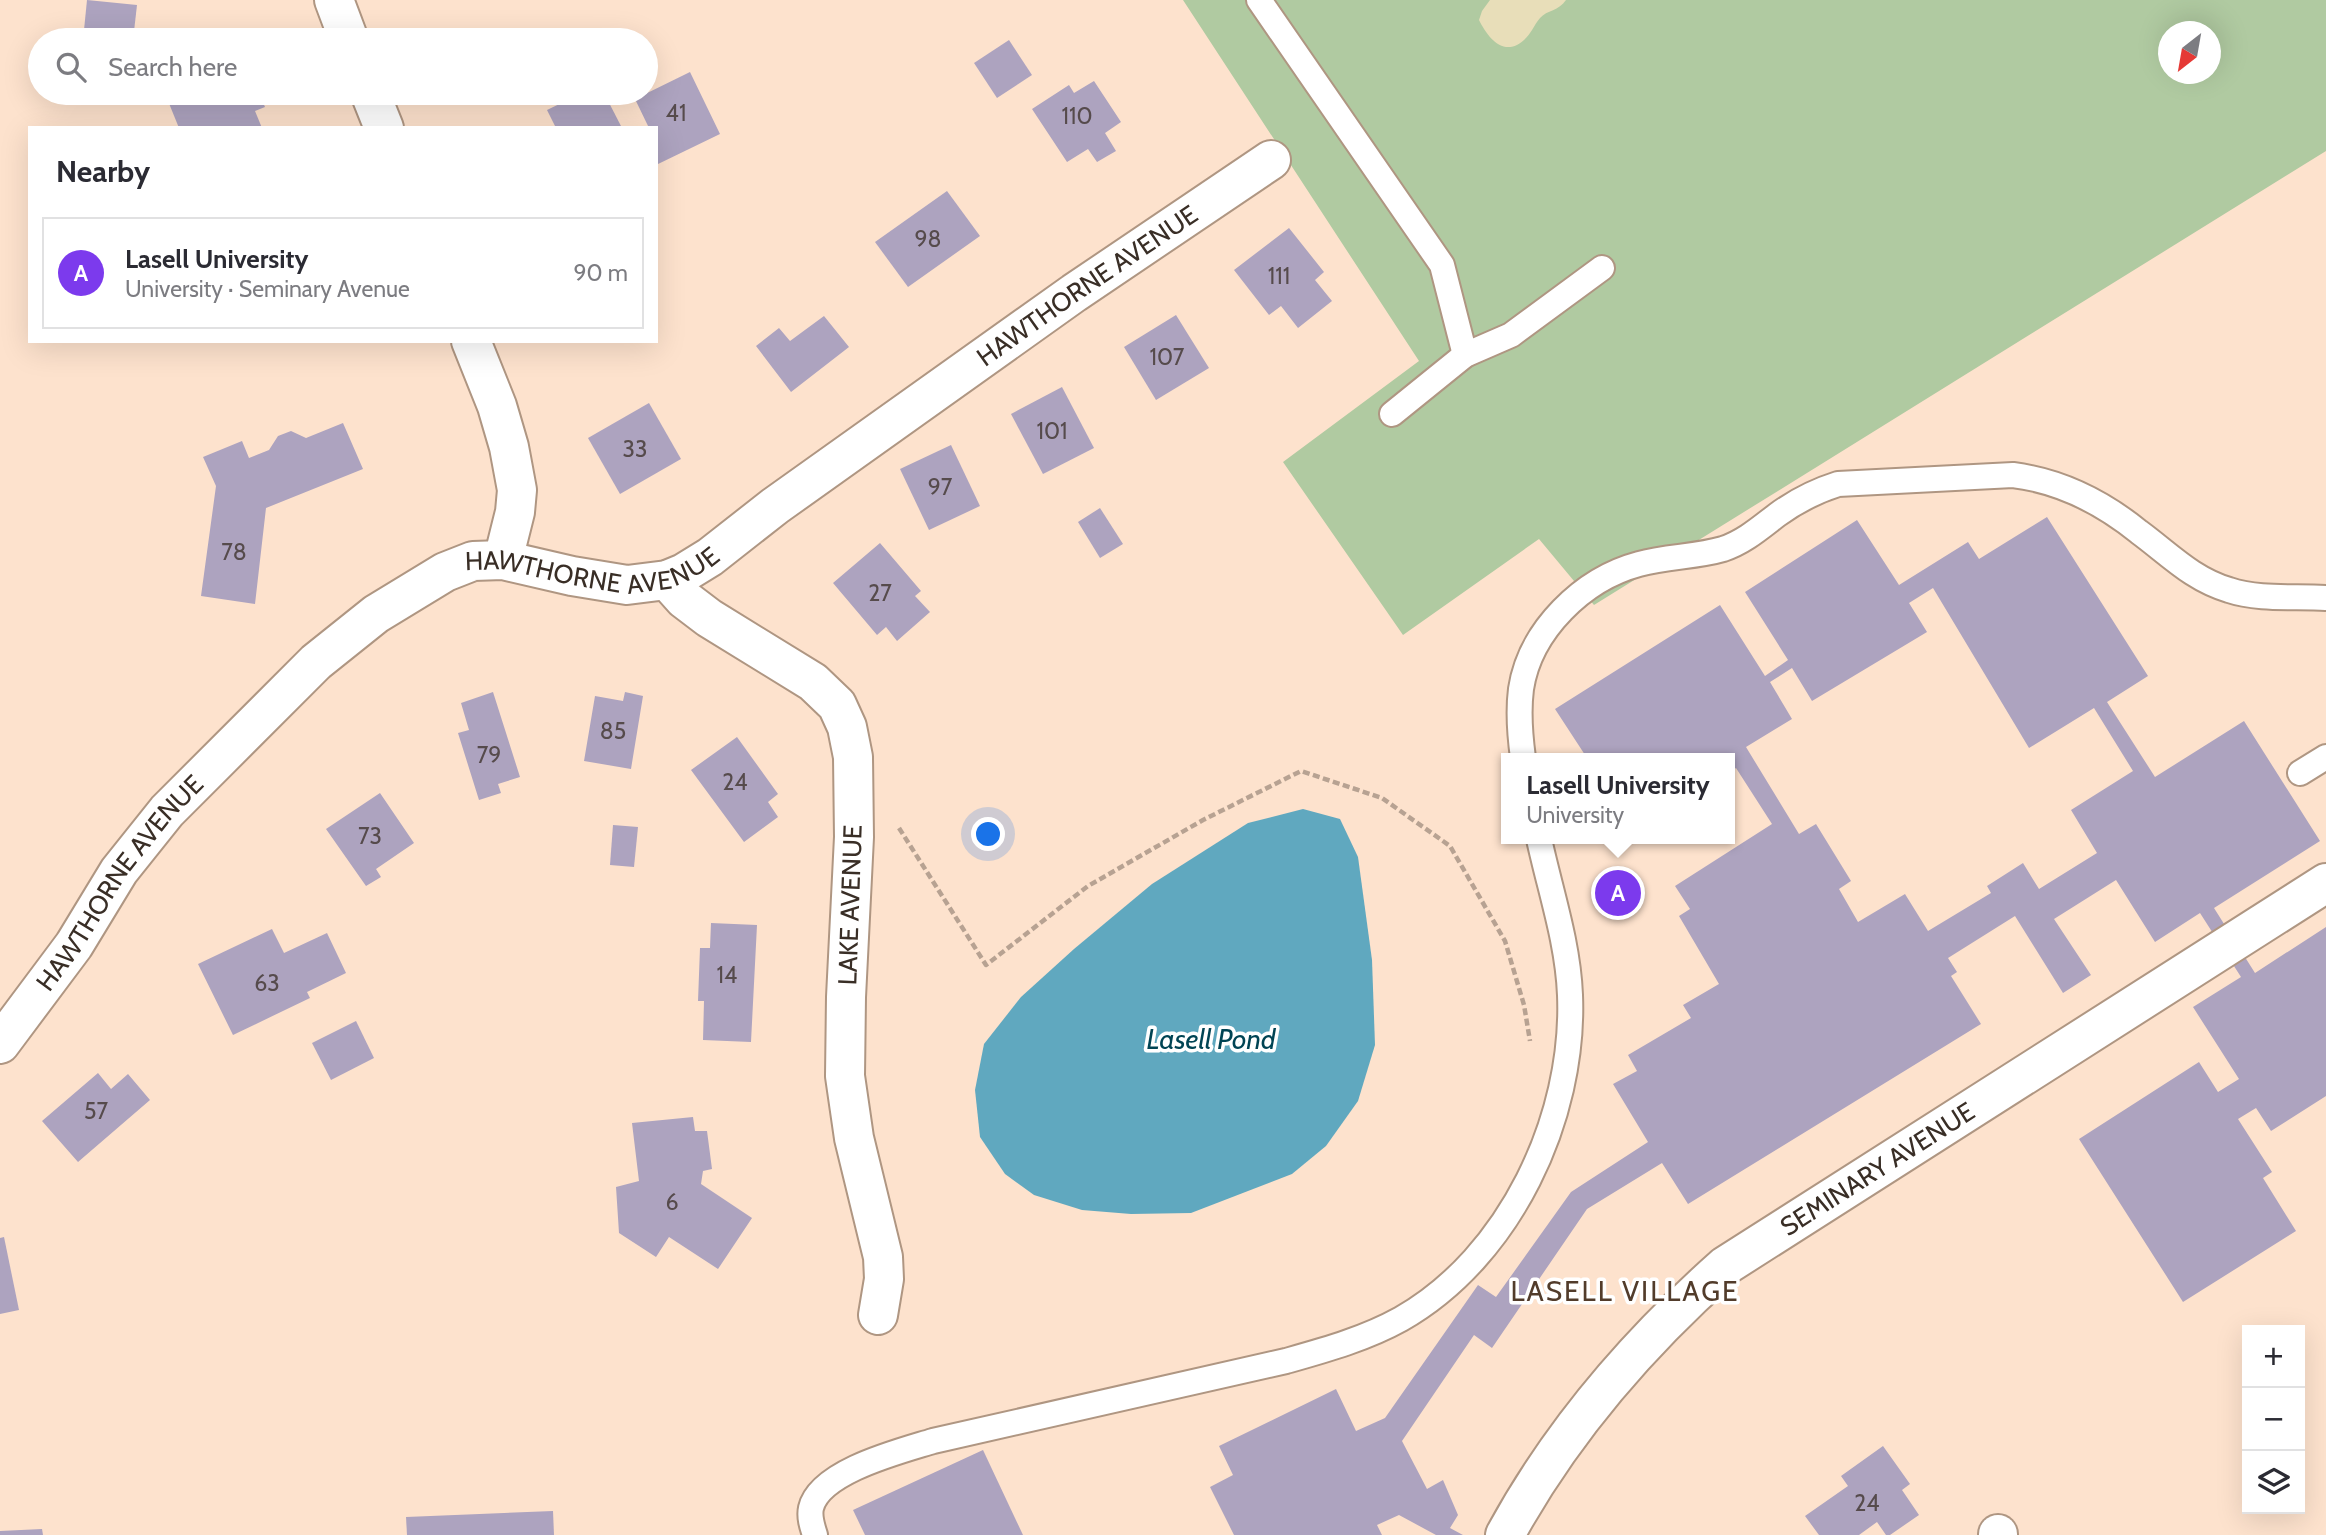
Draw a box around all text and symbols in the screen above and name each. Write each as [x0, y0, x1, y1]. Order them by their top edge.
north arrow [2158, 21, 2221, 84]
search box [28, 28, 658, 105]
icon: search [52, 48, 90, 86]
text: Search here [108, 51, 237, 83]
house number: 41 [666, 99, 686, 127]
house number: 110 [1061, 102, 1093, 130]
text: Nearby [56, 153, 150, 190]
street label: HAWTHORNE AVENUE [971, 198, 1204, 373]
house number: 98 [914, 225, 942, 253]
text: Lasell University [125, 243, 308, 275]
text: A [74, 259, 88, 287]
text: 90 m [574, 259, 628, 287]
house number: 111 [1268, 262, 1290, 290]
text: University · Seminary Avenue [125, 275, 410, 303]
house number: 107 [1150, 343, 1185, 371]
house number: 101 [1036, 417, 1068, 445]
house number: 33 [623, 435, 647, 463]
house number: 97 [928, 473, 953, 501]
house number: 78 [221, 538, 247, 566]
street label: HAWTHORNE AVENUE [464, 540, 726, 601]
house number: 27 [868, 579, 892, 607]
house number: 85 [600, 717, 626, 745]
house number: 79 [477, 741, 501, 769]
popup [1501, 753, 1735, 844]
street label: HAWTHORNE AVENUE [29, 768, 210, 997]
house number: 24 [722, 768, 748, 796]
text: Lasell University [1526, 769, 1710, 801]
text: University [1526, 801, 1624, 829]
your location [971, 817, 1005, 851]
house number: 73 [358, 822, 382, 850]
street label: LAKE AVENUE [831, 824, 869, 986]
pin: A [1595, 867, 1641, 919]
house number: 14 [717, 961, 737, 989]
house number: 63 [254, 969, 280, 997]
water label: Lasell Pond [1147, 1022, 1277, 1056]
street label: SEMINARY AVENUE [1774, 1095, 1981, 1243]
house number: 57 [84, 1097, 108, 1125]
house number: 6 [665, 1188, 679, 1216]
district label: LASELL VILLAGE [1510, 1274, 1740, 1308]
map controls [2242, 1325, 2305, 1514]
button: + [2242, 1325, 2305, 1388]
button: − [2242, 1388, 2305, 1451]
button: layers [2242, 1451, 2305, 1514]
house number: 24 [1854, 1489, 1880, 1517]

